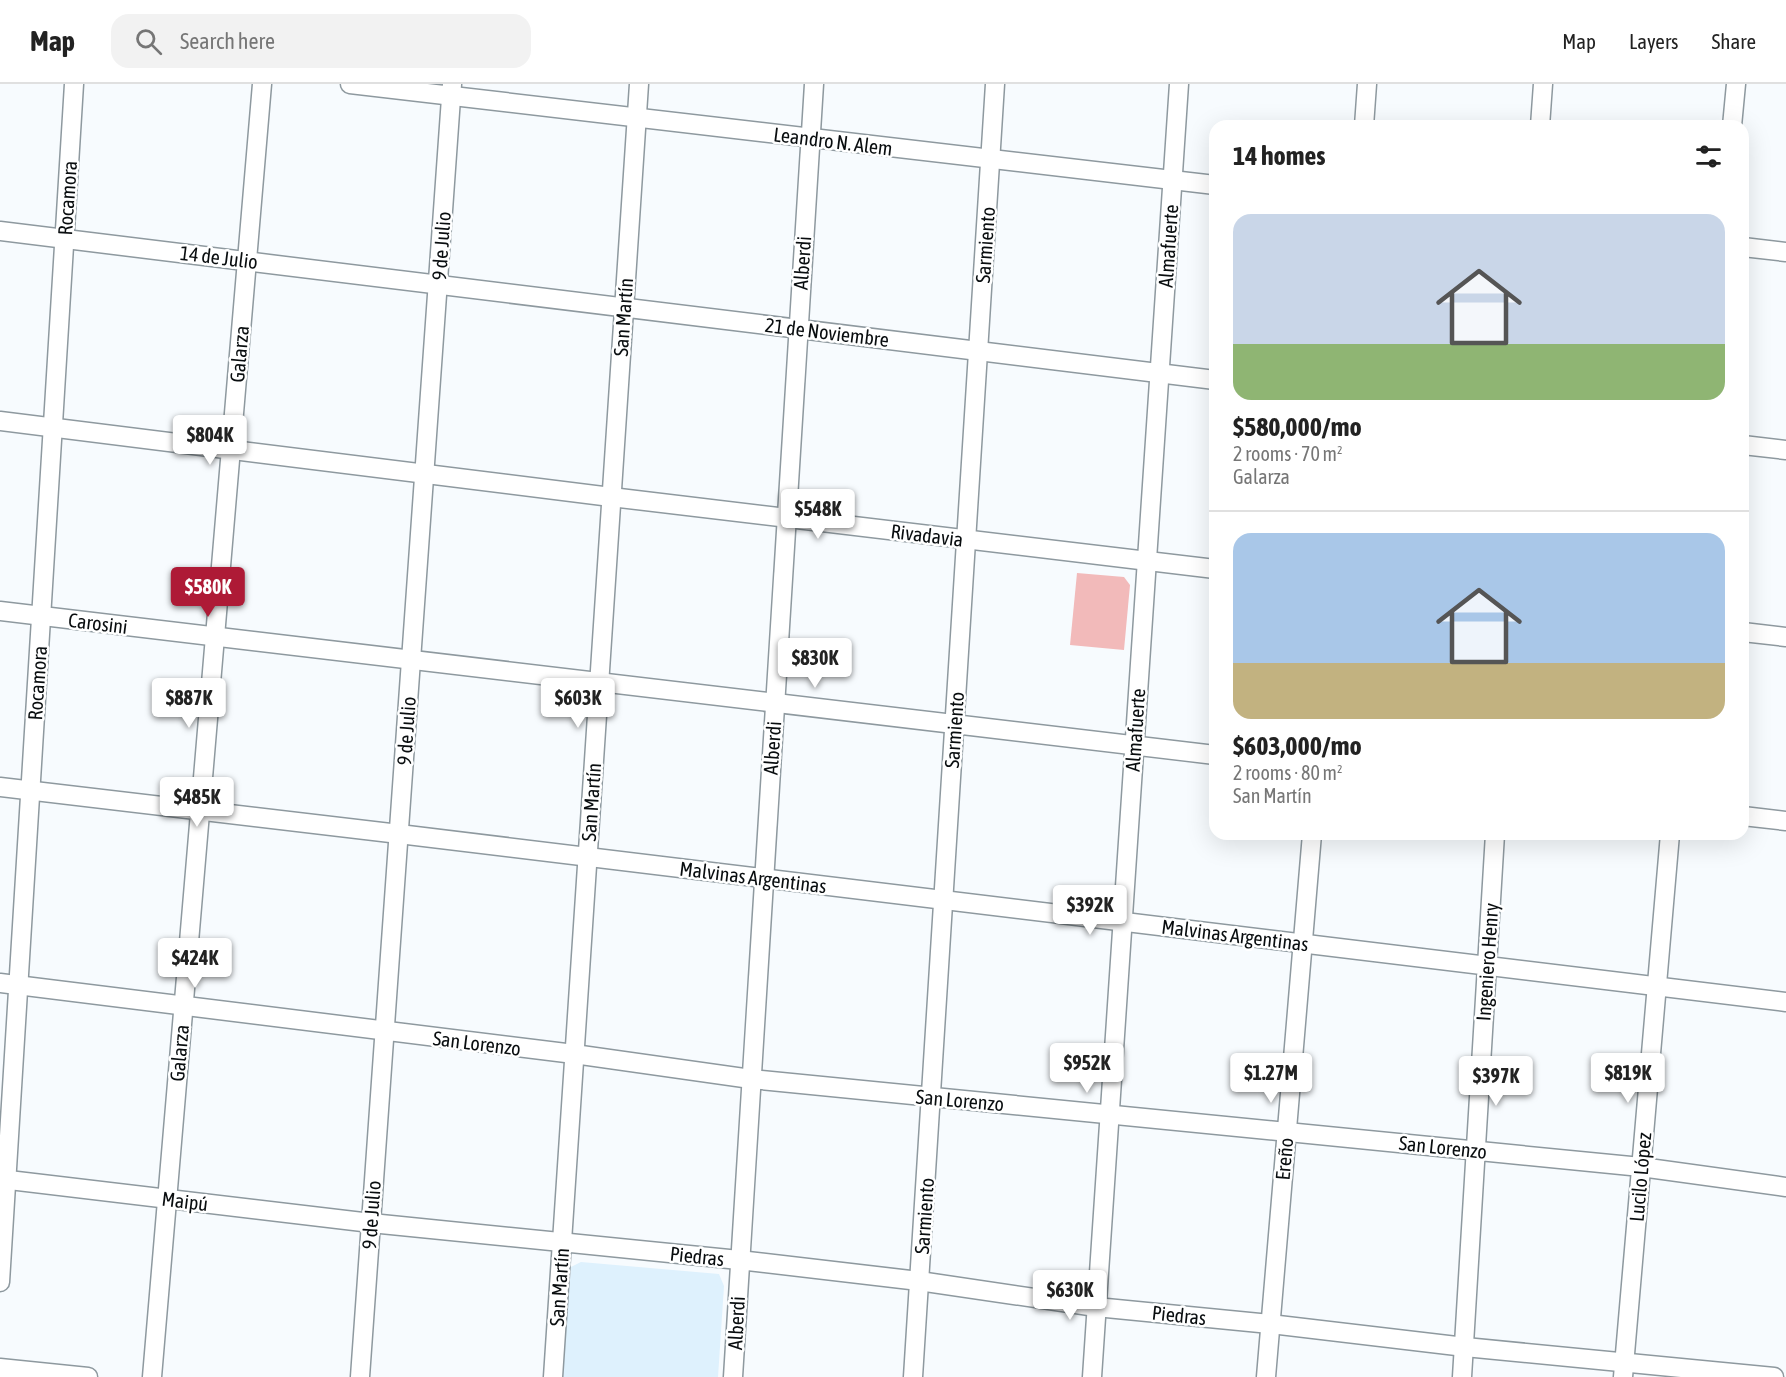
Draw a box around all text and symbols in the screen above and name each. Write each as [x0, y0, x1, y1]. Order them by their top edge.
search box [111, 14, 531, 68]
text: Map [30, 25, 75, 57]
icon: search [132, 25, 165, 58]
text: Search here [180, 28, 275, 54]
text: Map [1562, 29, 1596, 53]
text: Layers [1629, 29, 1679, 53]
text: Share [1712, 29, 1756, 53]
street label: Leandro N. Alem [772, 122, 894, 160]
icon: filters [1692, 140, 1725, 173]
text: 14 homes [1233, 141, 1326, 171]
street label: Rocamora [53, 160, 81, 236]
street label: Almafuerte [1154, 204, 1182, 288]
street label: Sarmiento [971, 206, 999, 284]
street label: 9 de Julio [427, 211, 455, 281]
street label: Alberdi [789, 235, 815, 291]
street label: 14 de Julio [179, 241, 259, 273]
icon: home [1425, 253, 1533, 361]
street label: San Martín [609, 277, 637, 357]
street label: 21 de Noviembre [764, 313, 890, 351]
street label: Galarza [225, 325, 253, 383]
text: $580,000/mo [1233, 412, 1362, 442]
pin: $804K [168, 415, 252, 466]
text: $804K [187, 423, 233, 446]
text: 2 rooms · 70 m² [1233, 442, 1343, 465]
text: Galarza [1233, 465, 1290, 488]
pin: $548K [776, 489, 860, 540]
text: $548K [795, 497, 841, 520]
street label: Rivadavia [889, 519, 965, 551]
pin: $580K [166, 567, 250, 618]
icon: home [1425, 572, 1533, 680]
text: $580K [185, 575, 231, 598]
street label: Carosini [67, 608, 129, 638]
pin: $830K [773, 638, 857, 689]
street label: Rocamora [23, 645, 51, 721]
text: $830K [792, 646, 838, 669]
pin: $887K [147, 678, 231, 729]
pin: $603K [536, 678, 620, 729]
text: $887K [166, 686, 212, 709]
text: $603K [555, 686, 601, 709]
street label: Almafuerte [1121, 688, 1149, 772]
street label: Sarmiento [940, 691, 968, 769]
street label: 9 de Julio [392, 696, 420, 766]
street label: Alberdi [759, 720, 785, 776]
text: $603,000/mo [1233, 731, 1362, 761]
text: 2 rooms · 80 m² [1233, 761, 1343, 784]
street label: San Martín [577, 762, 605, 842]
pin: $485K [155, 777, 239, 828]
text: San Martín [1233, 784, 1312, 807]
text: $485K [174, 785, 220, 808]
street label: Malvinas Argentinas [678, 857, 828, 897]
pin: $392K [1048, 885, 1132, 936]
text: $392K [1067, 893, 1113, 916]
street label: Ingeniero Henry [1471, 902, 1503, 1022]
street label: Malvinas Argentinas [1160, 915, 1310, 955]
pin: $424K [153, 938, 237, 989]
text: $424K [172, 946, 218, 969]
street label: Galarza [165, 1024, 193, 1082]
street label: San Lorenzo [432, 1026, 522, 1060]
pin: $952K [1045, 1043, 1129, 1094]
text: $952K [1064, 1051, 1110, 1074]
pin: $1.27M [1222, 1053, 1320, 1104]
pin: $819K [1586, 1053, 1670, 1104]
pin: $397K [1454, 1056, 1538, 1107]
text: $1.27M [1244, 1061, 1298, 1084]
text: $819K [1605, 1061, 1651, 1084]
text: $397K [1473, 1064, 1519, 1087]
street label: San Lorenzo [915, 1085, 1005, 1115]
street label: San Lorenzo [1398, 1131, 1488, 1163]
street label: Lucilo López [1625, 1131, 1655, 1223]
street label: Ereño [1271, 1137, 1297, 1181]
street label: Sarmiento [910, 1177, 938, 1255]
street label: 9 de Julio [357, 1180, 385, 1250]
street label: Maipú [161, 1187, 209, 1215]
street label: Piedras [669, 1242, 725, 1270]
street label: San Martín [545, 1247, 573, 1327]
pin: $630K [1028, 1270, 1112, 1321]
text: $630K [1047, 1278, 1093, 1301]
street label: Alberdi [723, 1296, 749, 1350]
street label: Piedras [1151, 1301, 1207, 1329]

